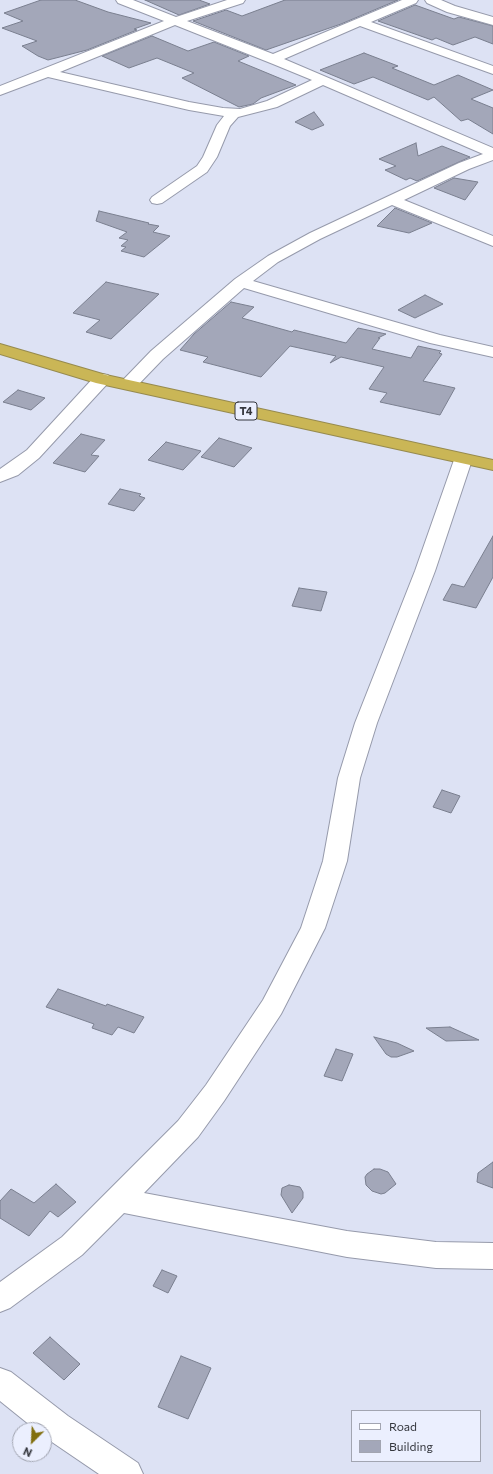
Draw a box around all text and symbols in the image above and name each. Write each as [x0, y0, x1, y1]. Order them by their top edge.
road number: T4 [235, 402, 257, 420]
legend [351, 1410, 481, 1462]
text: Road [389, 1419, 417, 1433]
north arrow [12, 1422, 52, 1462]
text: Building [389, 1439, 433, 1453]
text: N [21, 1445, 34, 1460]

